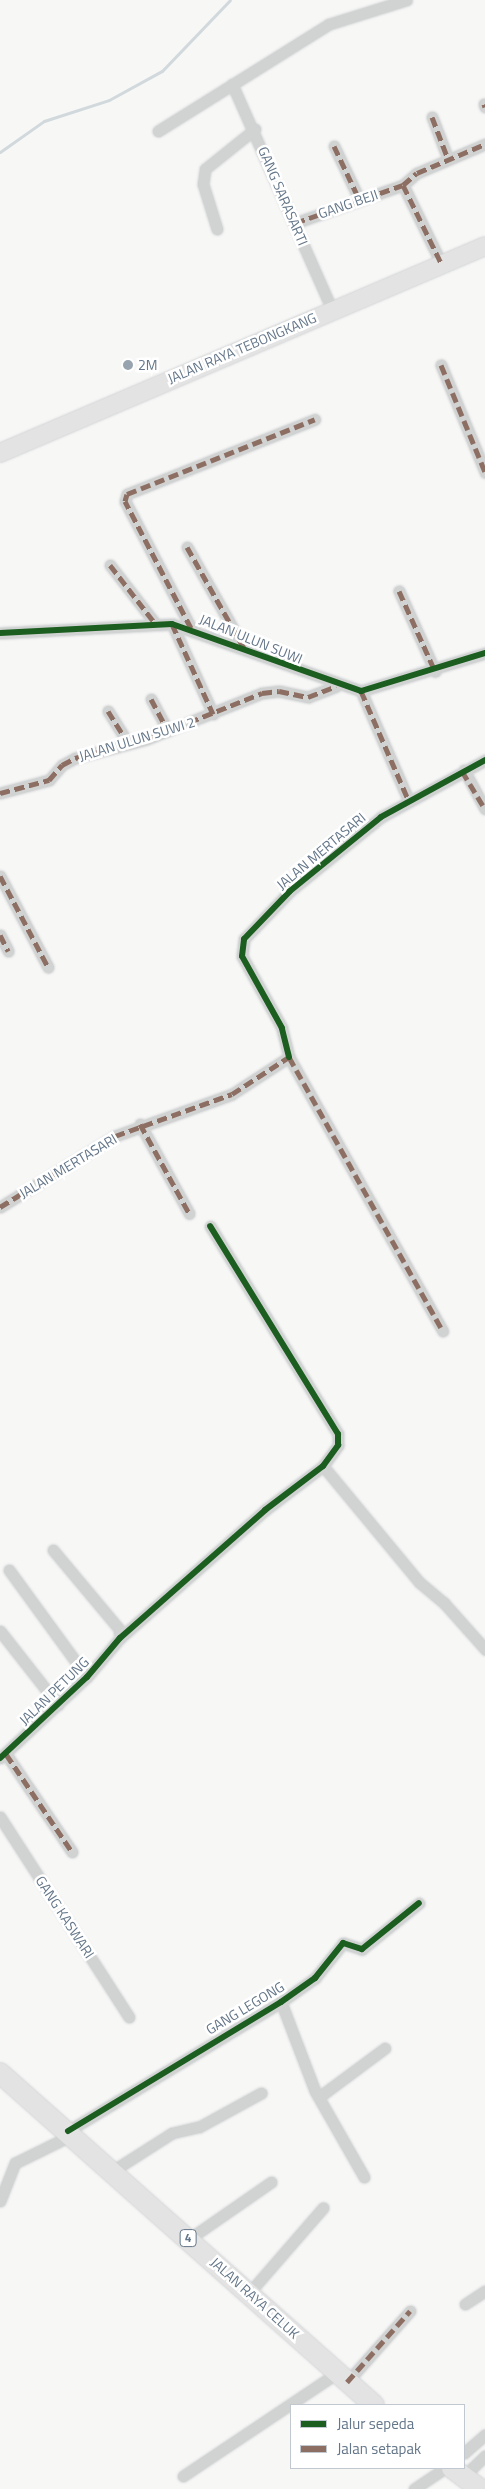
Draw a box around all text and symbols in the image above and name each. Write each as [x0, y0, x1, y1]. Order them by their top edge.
street label: GANG SARASARTI [255, 144, 311, 248]
street label: GANG BEJI [316, 186, 380, 222]
street label: JALAN RAYA TEBONGKANG [165, 309, 319, 387]
place label: 2M [138, 357, 158, 373]
marker: 2M [122, 359, 134, 371]
street label: JALAN ULUN SUWI [197, 611, 305, 667]
street label: JALAN ULUN SUWI 2 [77, 713, 197, 765]
street label: JALAN MERTASARI [273, 809, 369, 893]
street label: JALAN MERTASARI [16, 1130, 120, 1202]
street label: JALAN PETUNG [16, 1654, 92, 1728]
street label: GANG KASWARI [32, 1873, 98, 1961]
street label: GANG LEGONG [203, 1978, 287, 2038]
road number: 4 [179, 2228, 197, 2248]
street label: JALAN RAYA CELUK [207, 2254, 303, 2342]
legend [290, 2404, 465, 2469]
text: Jalur sepeda [337, 2412, 414, 2435]
text: Jalan setapak [337, 2437, 421, 2460]

